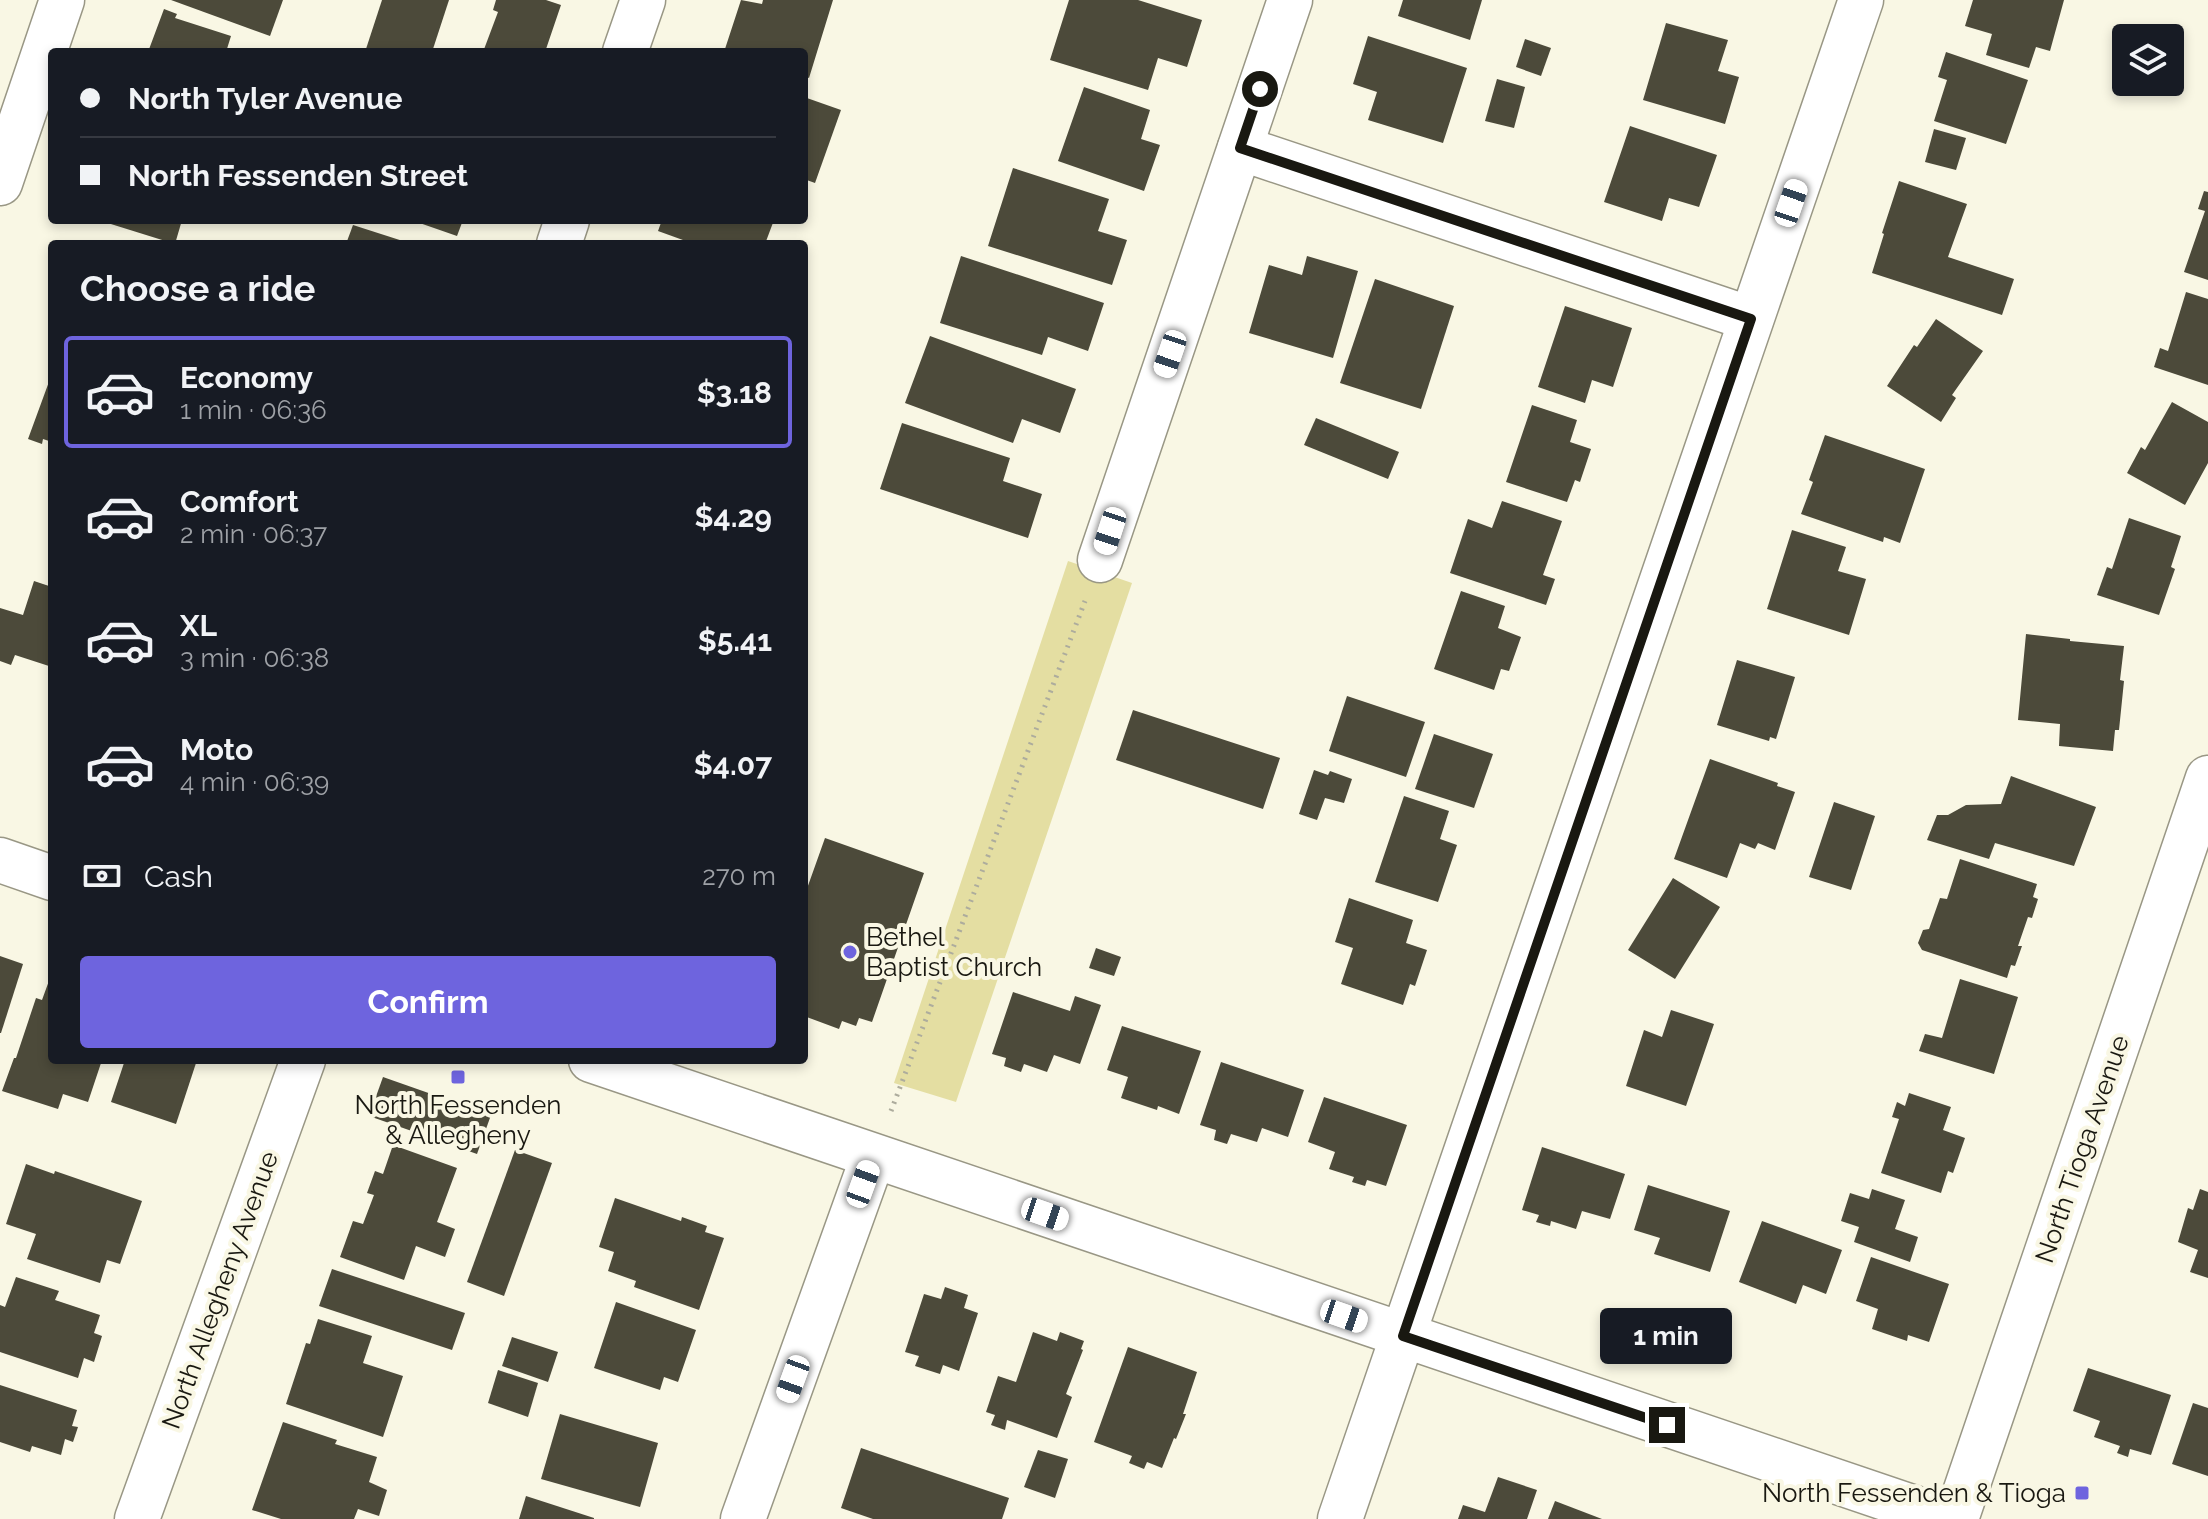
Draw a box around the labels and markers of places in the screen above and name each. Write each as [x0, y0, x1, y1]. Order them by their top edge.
place label: Bethel Baptist Church [866, 922, 1042, 982]
marker: Bethel Baptist Church [841, 943, 859, 961]
marker: North Fessenden & Allegheny [449, 1068, 467, 1086]
place label: North Fessenden & Allegheny [355, 1090, 561, 1150]
place label: North Fessenden & Tioga [1762, 1478, 2066, 1508]
marker: North Fessenden & Tioga [2073, 1484, 2091, 1502]

